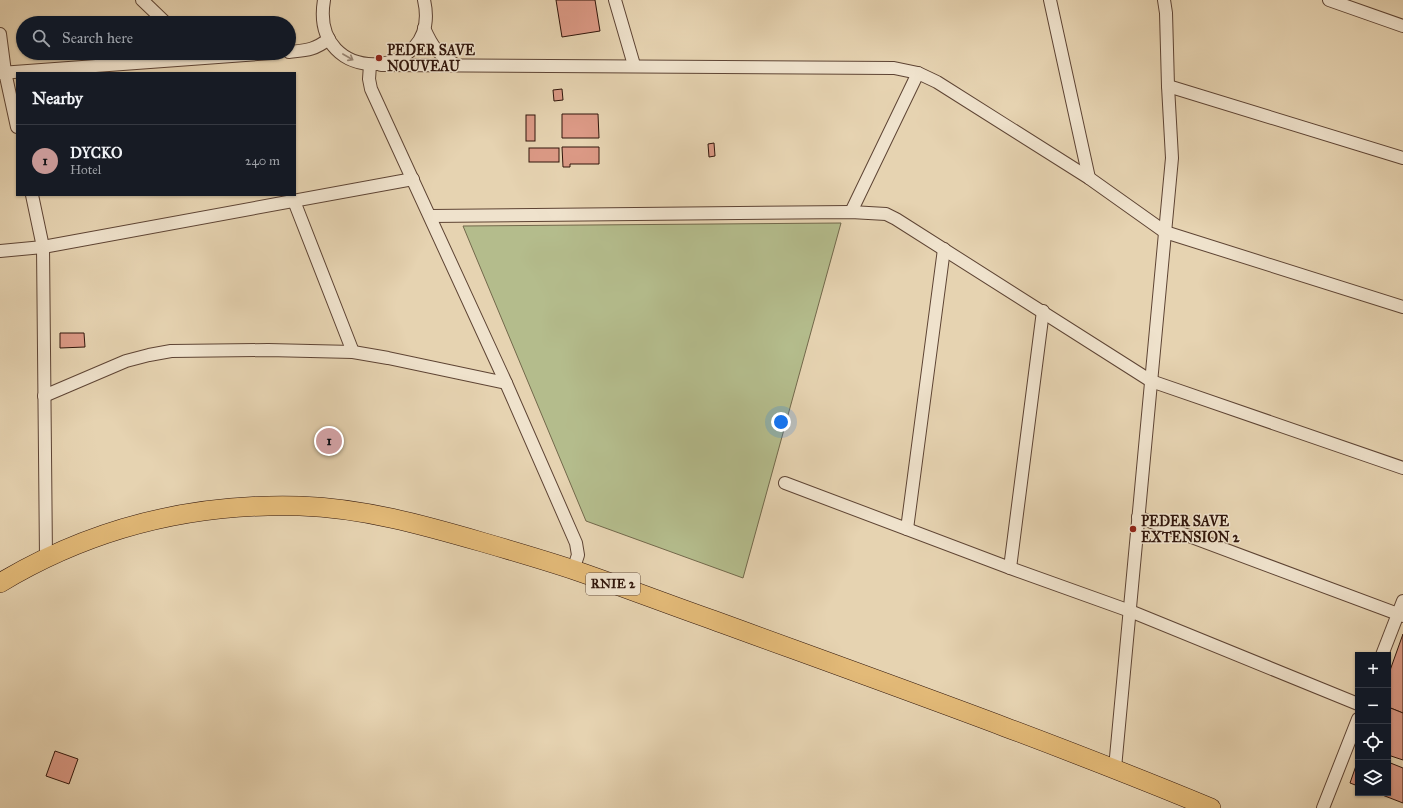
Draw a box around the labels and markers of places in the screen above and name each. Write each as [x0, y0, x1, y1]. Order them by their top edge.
place label: PEDER SAVE NOUVEAU [387, 42, 475, 75]
marker: PEDER SAVE NOUVEAU [374, 53, 384, 63]
pin: 1 [316, 426, 342, 456]
place label: PEDER SAVE EXTENSION 2 [1141, 513, 1241, 546]
marker: PEDER SAVE EXTENSION 2 [1128, 524, 1138, 534]

